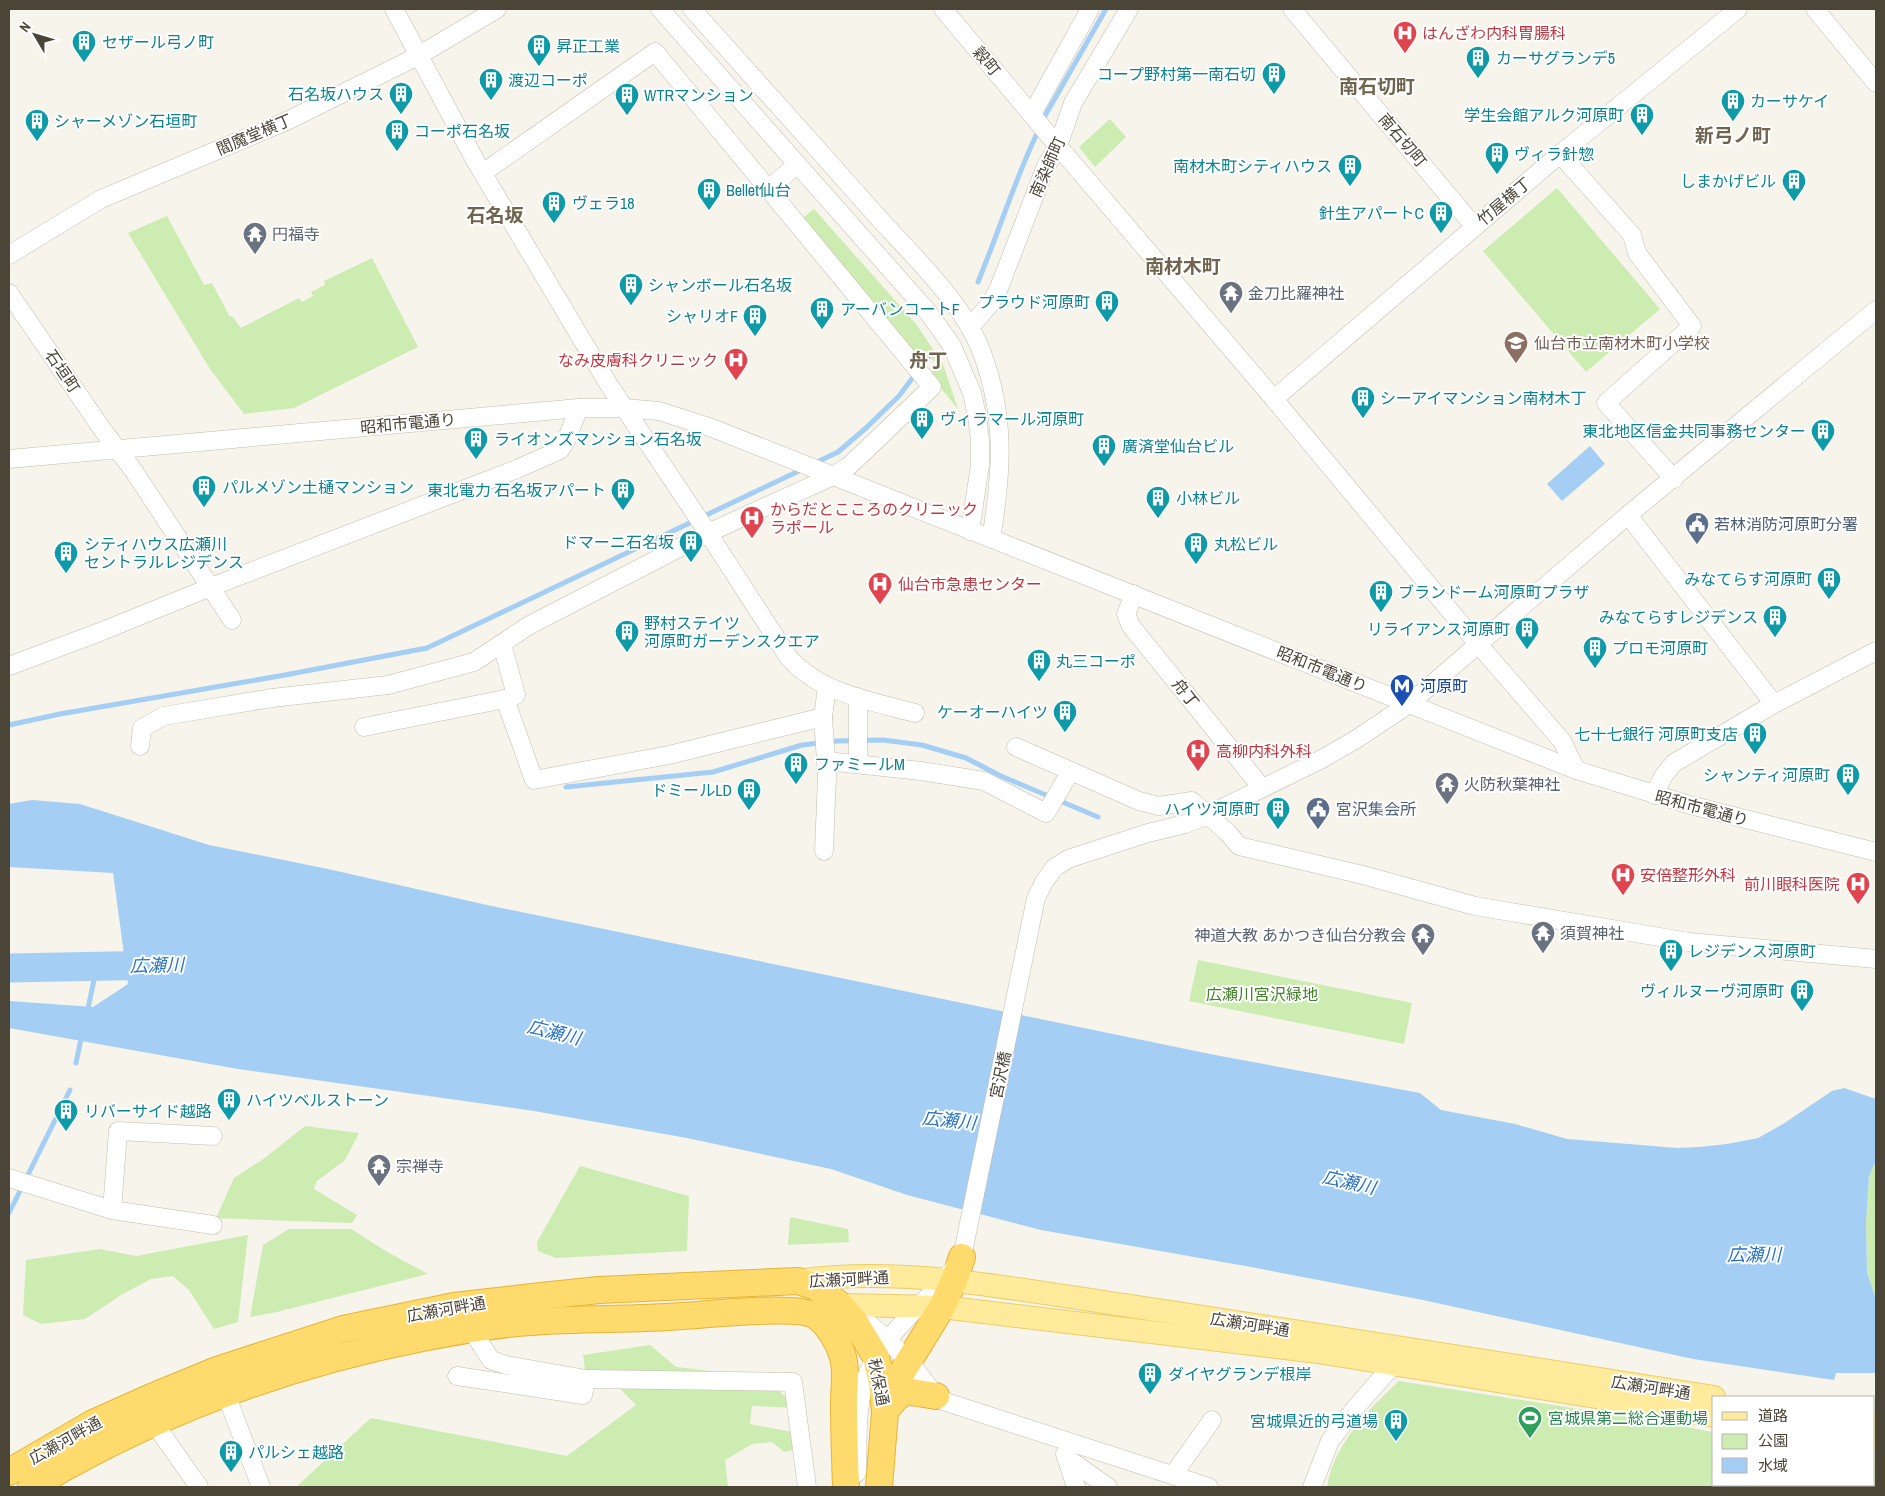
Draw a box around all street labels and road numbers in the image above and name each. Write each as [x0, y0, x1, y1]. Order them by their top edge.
street label: 穀町 [968, 42, 1006, 80]
street label: 閻魔堂横丁 [213, 108, 295, 160]
street label: 南石切町 [1374, 108, 1432, 172]
street label: 南染師町 [1024, 133, 1070, 201]
street label: 竹屋横丁 [1472, 172, 1536, 230]
street label: 石垣町 [40, 345, 86, 397]
street label: 昭和市電通り [359, 408, 457, 438]
street label: 昭和市電通り [1273, 641, 1371, 697]
street label: 舟丁 [1167, 674, 1205, 712]
street label: 昭和市電通り [1653, 785, 1751, 831]
street label: 宮沢橋 [984, 1049, 1016, 1101]
street label: 広瀬河畔通 [808, 1266, 890, 1292]
street label: 広瀬河畔通 [405, 1291, 487, 1327]
street label: 広瀬河畔通 [1209, 1307, 1291, 1341]
street label: 秋保通 [864, 1356, 894, 1408]
street label: 広瀬河畔通 [1610, 1370, 1692, 1404]
street label: 広瀬河畔通 [25, 1411, 105, 1469]

